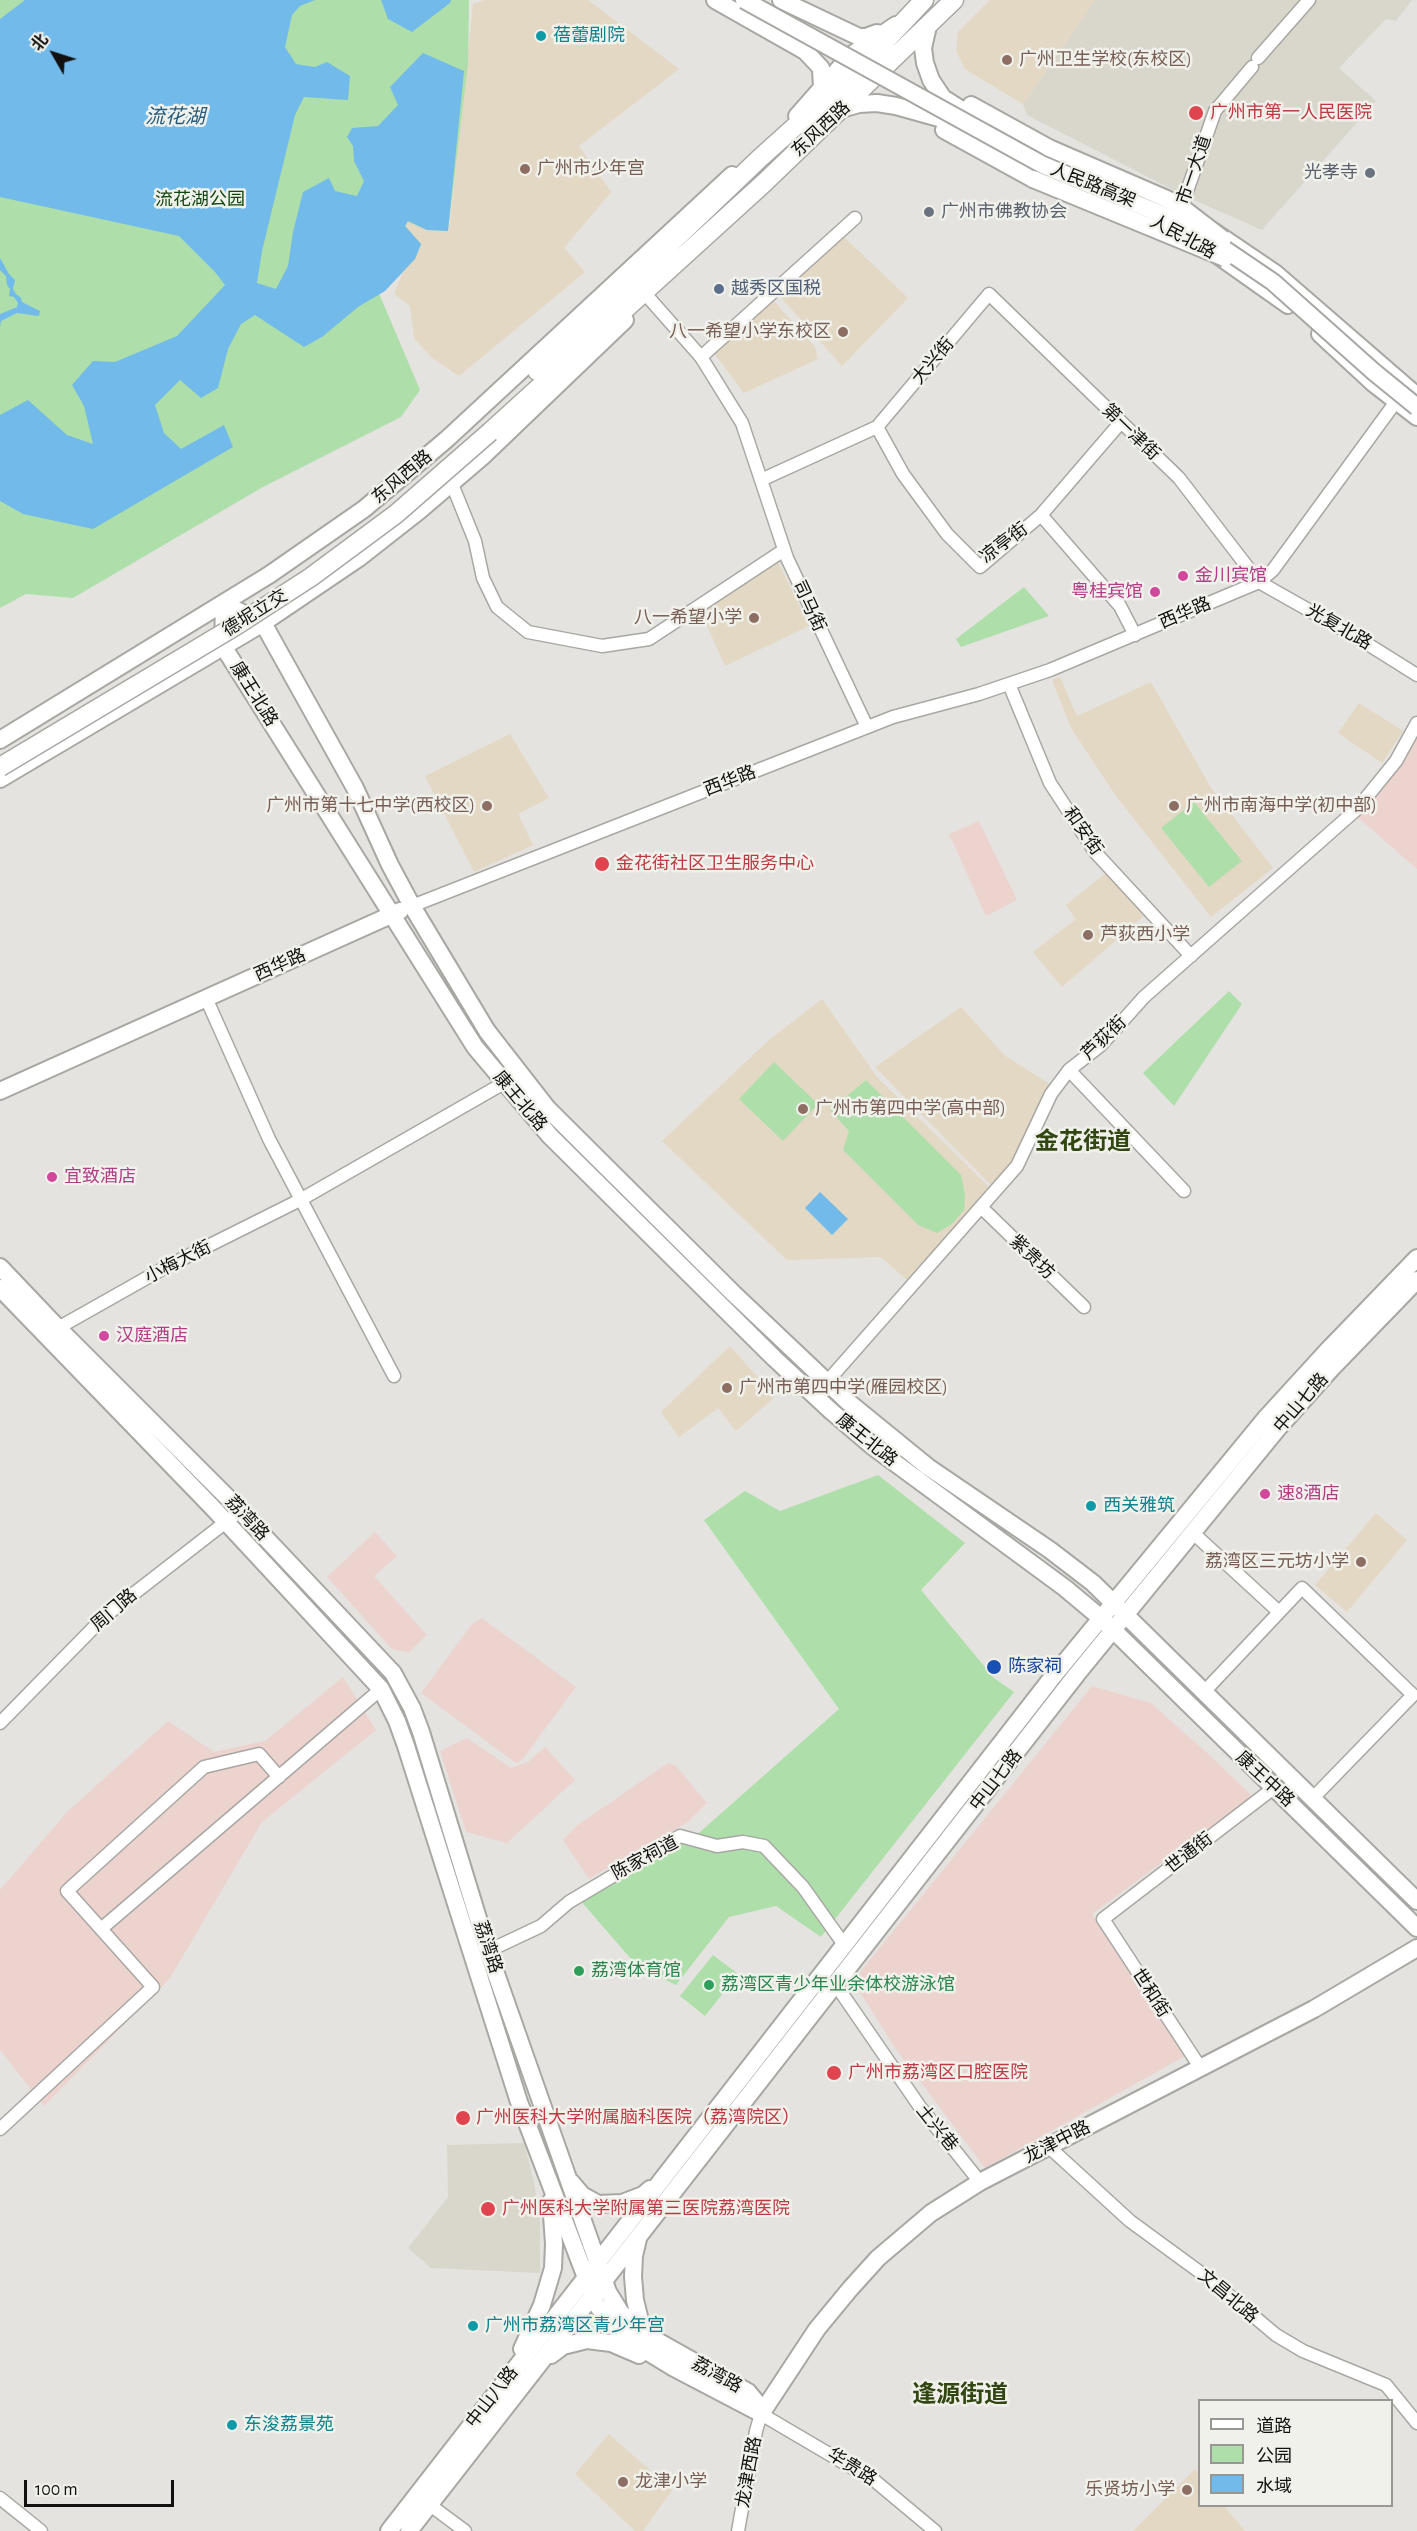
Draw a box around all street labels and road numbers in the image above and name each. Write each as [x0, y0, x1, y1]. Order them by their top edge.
street label: 东风西路 [787, 97, 855, 161]
street label: 市一大道 [1172, 132, 1216, 208]
street label: 人民路高架 [1047, 158, 1139, 212]
street label: 人民北路 [1146, 211, 1220, 263]
street label: 大兴街 [907, 333, 959, 389]
street label: 第一津街 [1098, 399, 1164, 465]
street label: 东风西路 [367, 446, 437, 508]
street label: 凉亭街 [976, 518, 1032, 568]
street label: 司马街 [788, 577, 830, 635]
street label: 德坭立交 [219, 585, 291, 641]
street label: 西华路 [1156, 593, 1214, 633]
street label: 光复北路 [1302, 600, 1376, 654]
street label: 康王北路 [226, 658, 282, 730]
street label: 西华路 [701, 761, 759, 801]
street label: 和安街 [1059, 803, 1107, 859]
street label: 西华路 [251, 944, 309, 986]
street label: 芦荻街 [1077, 1011, 1131, 1065]
street label: 康王北路 [489, 1066, 551, 1136]
street label: 紫贵坊 [1005, 1230, 1059, 1284]
street label: 小梅大街 [141, 1236, 215, 1288]
street label: 中山七路 [1269, 1369, 1333, 1437]
street label: 康王北路 [832, 1409, 902, 1471]
street label: 荔湾路 [221, 1491, 273, 1545]
street label: 周门路 [87, 1584, 141, 1636]
street label: 中山七路 [965, 1745, 1027, 1815]
street label: 康王中路 [1231, 1747, 1299, 1811]
street label: 世通街 [1161, 1828, 1217, 1878]
street label: 陈家祠道 [608, 1832, 682, 1884]
street label: 荔湾路 [469, 1918, 507, 1976]
street label: 世和街 [1127, 1964, 1175, 2022]
street label: 土兴巷 [912, 2100, 962, 2156]
street label: 龙津中路 [1020, 2116, 1094, 2168]
street label: 文昌北路 [1193, 2265, 1263, 2327]
street label: 荔湾路 [688, 2352, 746, 2398]
street label: 中山八路 [461, 2362, 523, 2432]
street label: 龙津西路 [732, 2435, 766, 2509]
street label: 华贵路 [823, 2444, 881, 2490]

